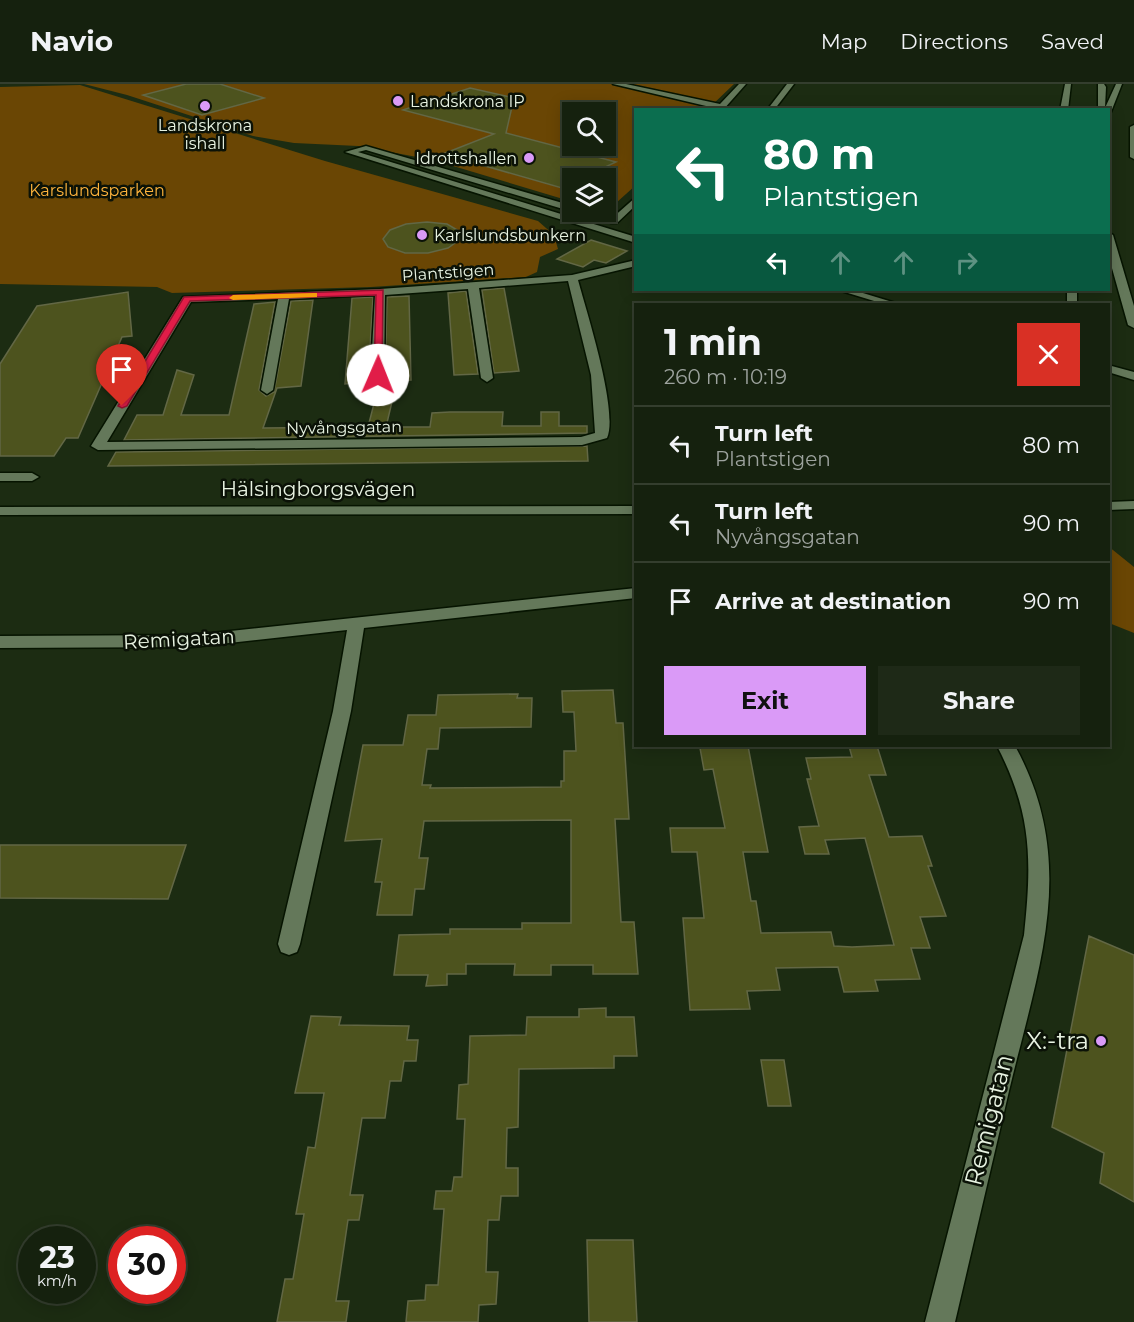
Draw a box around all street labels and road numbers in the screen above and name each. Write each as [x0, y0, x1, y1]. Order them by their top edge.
street label: Plantstigen [401, 260, 495, 285]
street label: Nyvångsgatan [286, 417, 402, 438]
street label: Hälsingborgsvägen [221, 477, 415, 501]
street label: Remigatan [123, 624, 235, 654]
street label: Remigatan [958, 1051, 1019, 1188]

